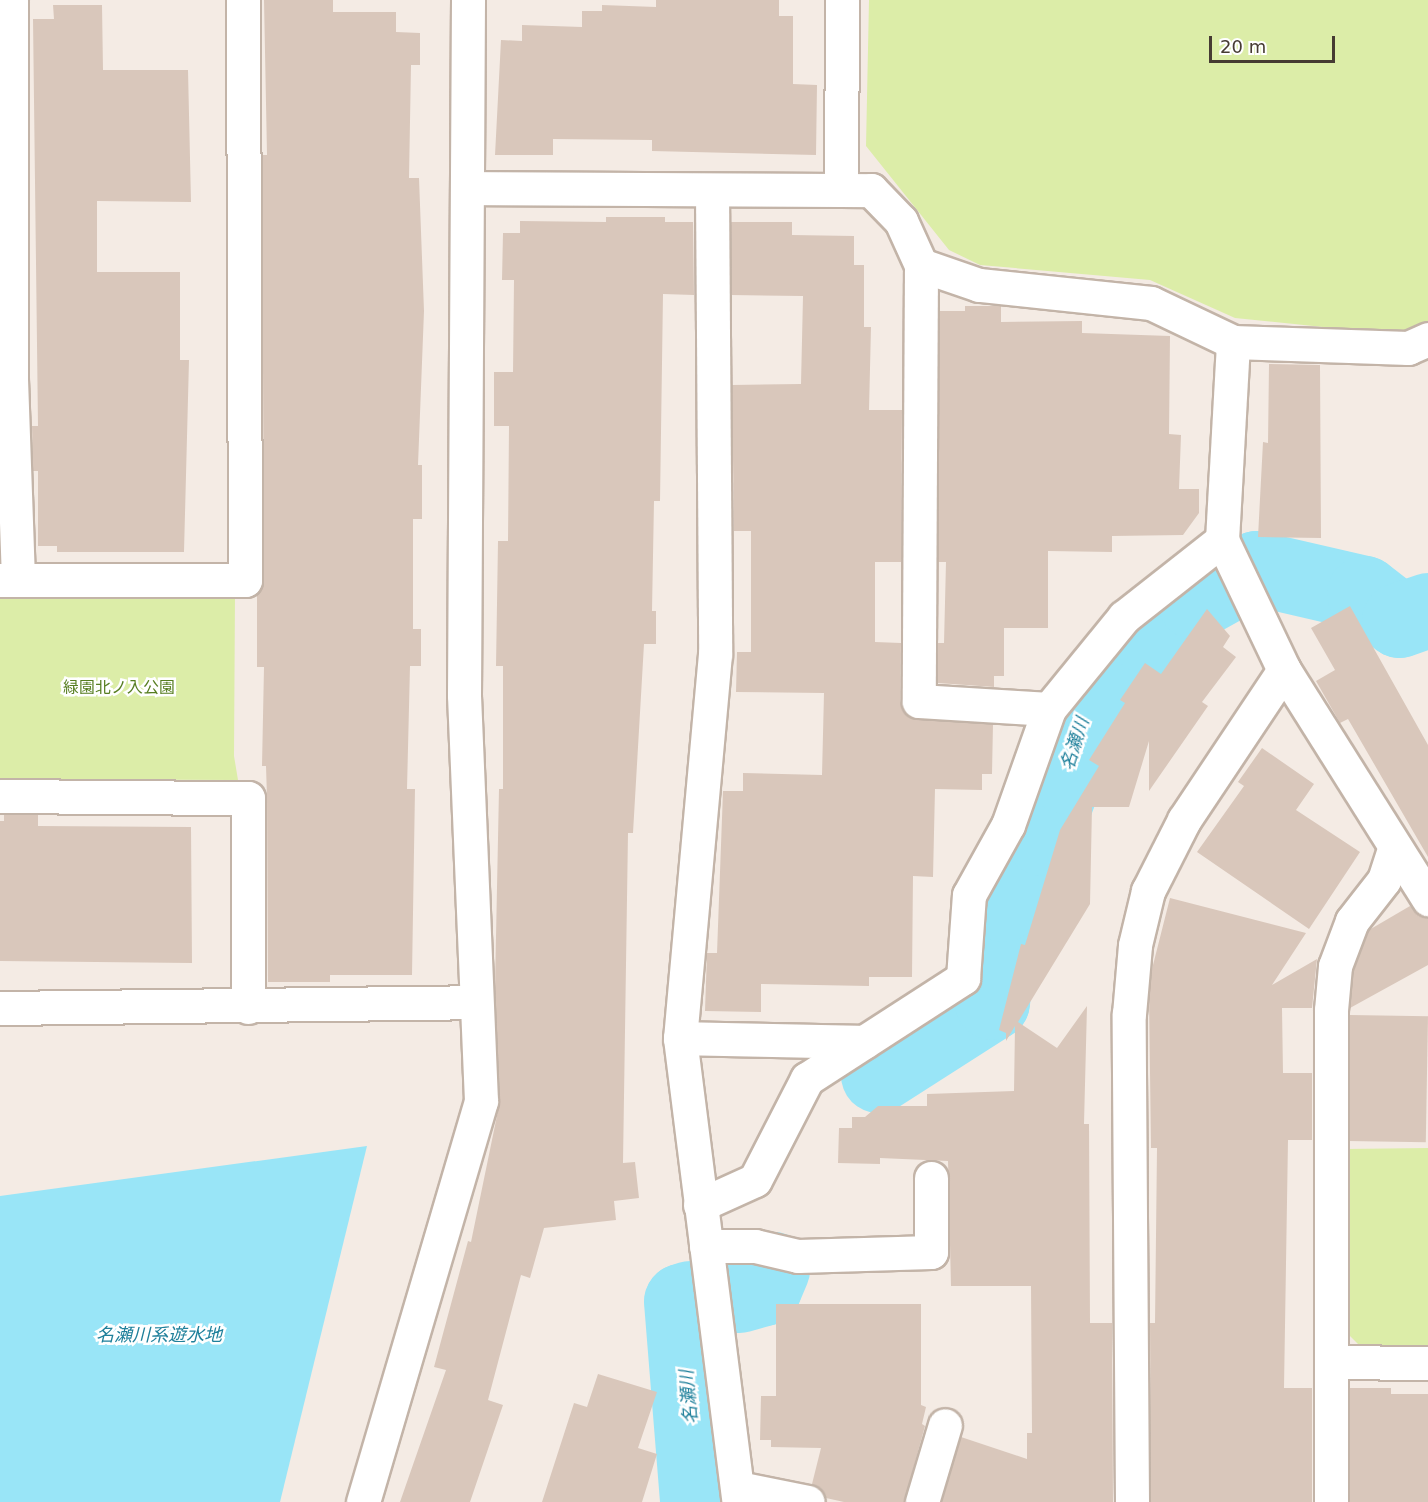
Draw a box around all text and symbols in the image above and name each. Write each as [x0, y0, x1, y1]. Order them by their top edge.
scale bar [1212, 24, 1338, 62]
text: 20 m [1220, 36, 1266, 57]
park label: 緑園北ノ入公園 [63, 678, 175, 698]
water label: 名瀬川 [1056, 715, 1094, 773]
water label: 名瀬川系遊水地 [96, 1324, 222, 1346]
water label: 名瀬川 [676, 1369, 702, 1425]

